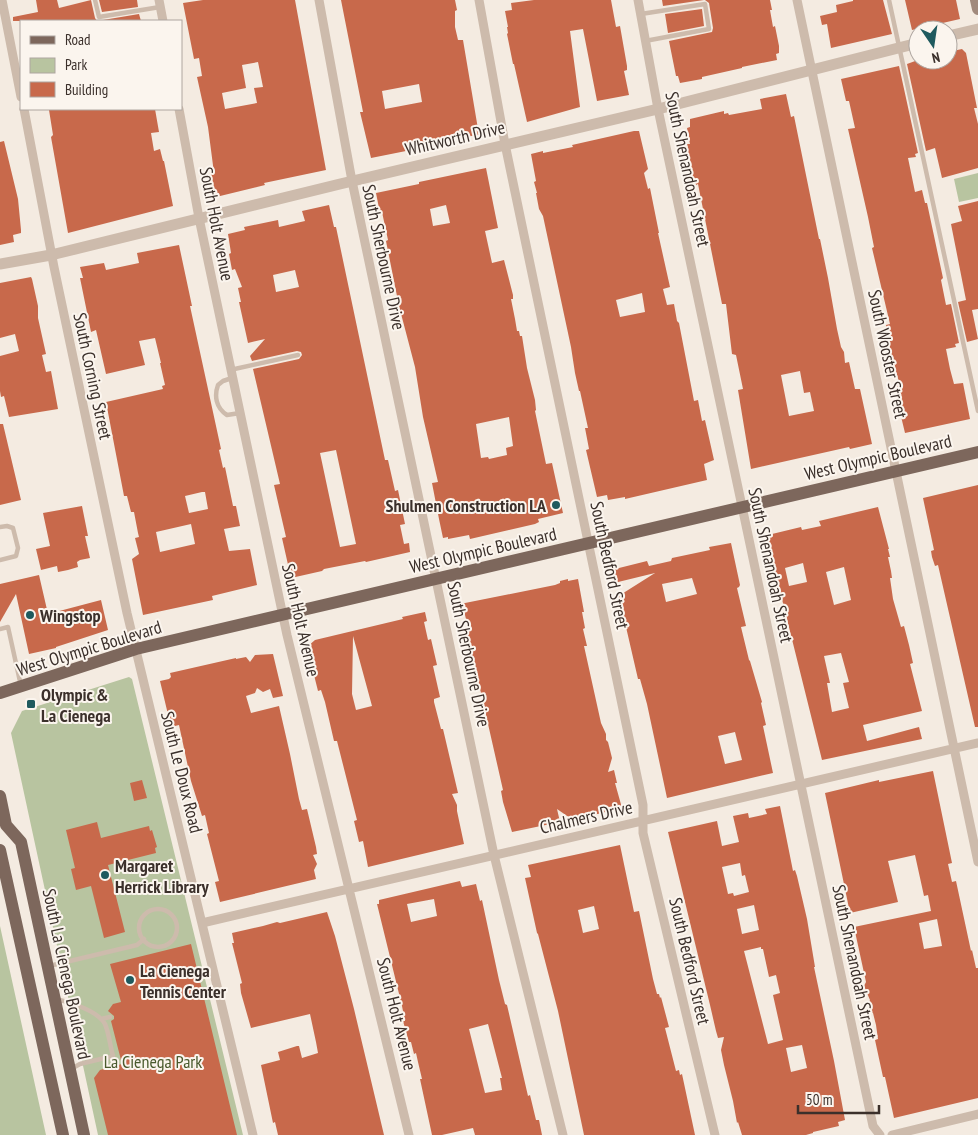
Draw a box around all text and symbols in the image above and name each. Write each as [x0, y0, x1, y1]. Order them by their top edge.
legend [20, 20, 182, 110]
north arrow [908, 20, 958, 70]
text: Road [65, 30, 91, 49]
text: N [930, 48, 942, 67]
text: Park [65, 55, 87, 74]
text: Building [65, 80, 108, 99]
street label: South Shenandoah Street [660, 89, 716, 249]
street label: Whitworth Drive [403, 115, 507, 161]
street label: South Holt Avenue [195, 165, 239, 283]
street label: South Sherbourne Drive [357, 182, 411, 332]
street label: South Wooster Street [863, 288, 913, 421]
street label: South Corning Street [68, 311, 118, 442]
street label: West Olympic Boulevard [802, 429, 954, 485]
street label: South Shenandoah Street [743, 485, 799, 645]
place label: Shulmen Construction LA [386, 494, 547, 517]
marker: Shulmen Construction LA [550, 499, 562, 511]
street label: South Bedford Street [585, 499, 635, 631]
street label: West Olympic Boulevard [407, 522, 559, 578]
street label: South Holt Avenue [277, 561, 325, 679]
street label: South Sherbourne Drive [442, 579, 496, 729]
place label: Wingstop [39, 604, 101, 627]
marker: Wingstop [24, 609, 36, 621]
street label: West Olympic Boulevard [14, 615, 164, 681]
place label: Olympic & La Cienega [41, 683, 111, 727]
marker: Olympic & La Cienega [25, 698, 37, 710]
street label: South Le Doux Road [156, 709, 208, 835]
street label: Chalmers Drive [537, 795, 635, 839]
place label: Margaret Herrick Library [115, 854, 209, 898]
marker: Margaret Herrick Library [99, 869, 111, 881]
street label: South Shenandoah Street [827, 882, 883, 1042]
street label: South La Cienega Boulevard [38, 886, 96, 1062]
street label: South Bedford Street [664, 895, 716, 1027]
street label: South Holt Avenue [372, 955, 422, 1073]
place label: La Cienega Tennis Center [140, 959, 227, 1003]
marker: La Cienega Tennis Center [124, 974, 136, 986]
park label: La Cienega Park [104, 1050, 202, 1073]
scale bar [798, 1082, 879, 1114]
text: 50 m [806, 1090, 832, 1109]

